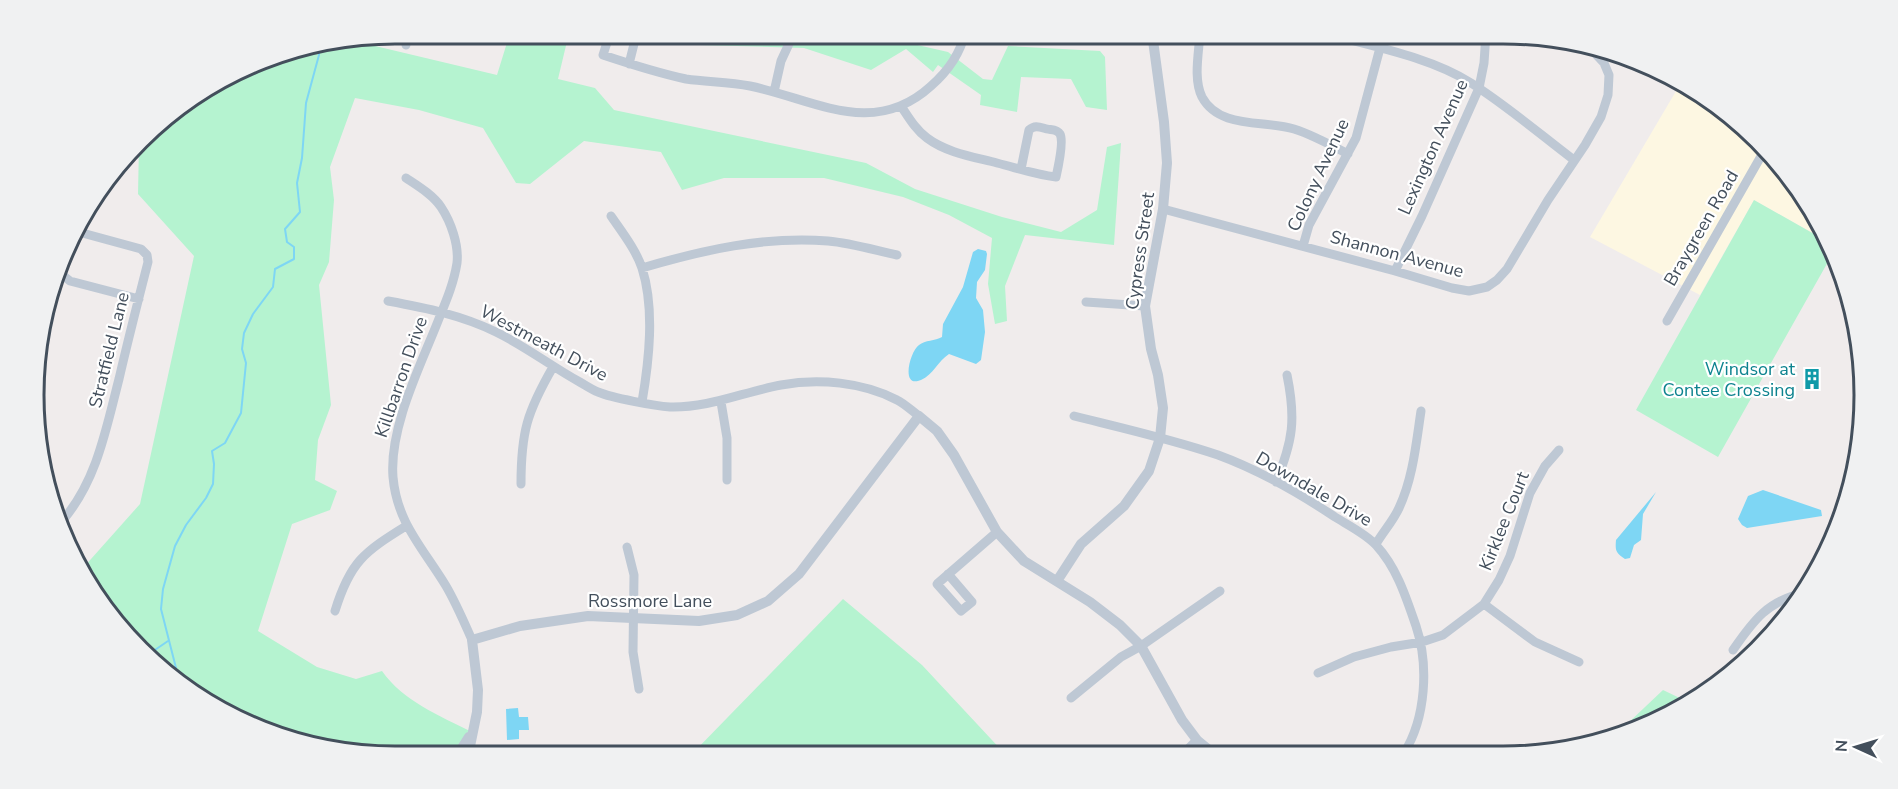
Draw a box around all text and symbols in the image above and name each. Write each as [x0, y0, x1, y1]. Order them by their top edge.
street label: Lexington Avenue [1392, 75, 1474, 219]
street label: Colony Avenue [1281, 115, 1355, 235]
street label: Braygreen Road [1658, 166, 1744, 290]
street label: Cypress Street [1120, 190, 1160, 311]
street label: Shannon Avenue [1328, 225, 1466, 283]
street label: Stratfield Lane [83, 290, 135, 410]
street label: Westmeath Drive [476, 299, 612, 387]
street label: Killbarron Drive [369, 313, 433, 441]
place label: Windsor at Contee Crossing [1663, 357, 1796, 402]
building icon: Windsor at Contee Crossing [1800, 367, 1824, 391]
street label: Downdale Drive [1251, 446, 1377, 532]
street label: Kirklee Court [1473, 467, 1535, 574]
street label: Rossmore Lane [588, 589, 712, 613]
north arrow [1826, 717, 1886, 777]
text: N [1831, 739, 1853, 753]

